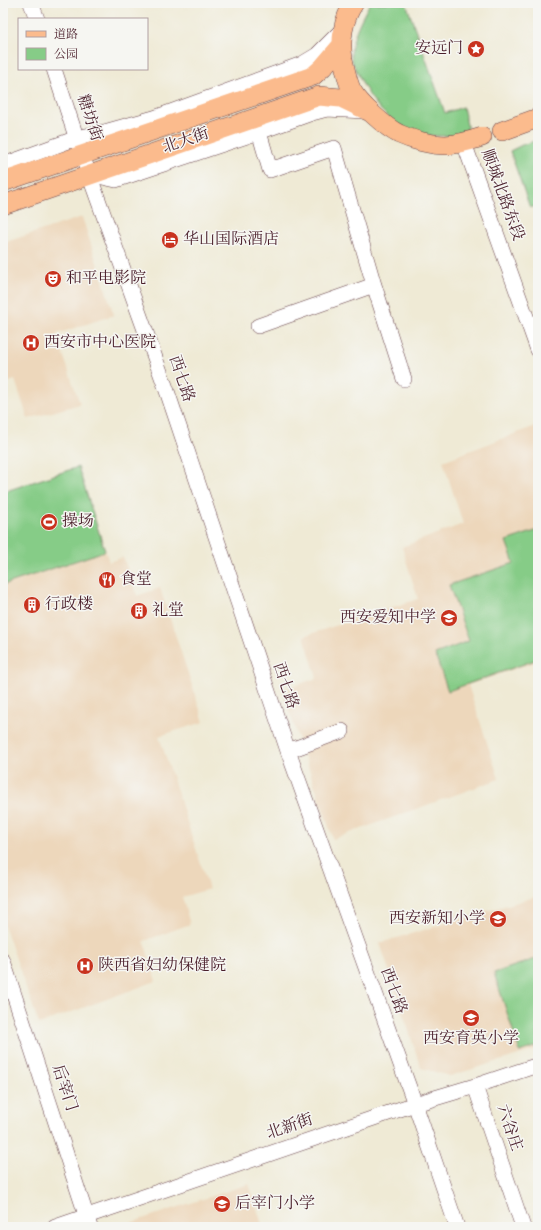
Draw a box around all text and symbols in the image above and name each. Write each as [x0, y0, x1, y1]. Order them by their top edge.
legend [18, 18, 148, 70]
text: 道路 [54, 27, 78, 42]
place label: 安远门 [415, 39, 463, 59]
place icon: 安远门 [466, 39, 486, 59]
text: 公园 [54, 47, 78, 62]
street label: 糖坊街 [72, 92, 106, 144]
street label: 北大街 [160, 124, 212, 158]
street label: 顺城北路东段 [476, 146, 528, 244]
hotel icon: 华山国际酒店 [160, 230, 180, 250]
place label: 华山国际酒店 [183, 230, 279, 250]
theatre icon: 和平电影院 [43, 269, 63, 289]
place label: 和平电影院 [66, 269, 146, 289]
hospital icon: 西安市中心医院 [21, 333, 41, 353]
place label: 西安市中心医院 [44, 333, 156, 353]
street label: 西七路 [164, 353, 198, 405]
sports icon: 操场 [39, 512, 59, 532]
place label: 操场 [62, 512, 94, 532]
restaurant icon: 食堂 [97, 570, 117, 590]
place label: 食堂 [120, 570, 152, 590]
building icon: 行政楼 [22, 595, 42, 615]
place label: 行政楼 [45, 595, 93, 615]
building icon: 礼堂 [129, 601, 149, 621]
place label: 礼堂 [152, 601, 184, 621]
place label: 西安爱知中学 [340, 608, 436, 628]
school or university icon: 西安爱知中学 [439, 608, 459, 628]
street label: 西七路 [268, 660, 302, 712]
place label: 西安新知小学 [389, 909, 485, 929]
school or university icon: 西安新知小学 [488, 909, 508, 929]
hospital icon: 陕西省妇幼保健院 [75, 956, 95, 976]
place label: 陕西省妇幼保健院 [98, 956, 226, 976]
street label: 西七路 [375, 965, 411, 1017]
school or university icon: 西安育英小学 [461, 1008, 481, 1028]
place label: 西安育英小学 [423, 1029, 519, 1049]
street label: 后宰门 [47, 1062, 81, 1114]
street label: 六谷庄 [492, 1102, 526, 1154]
street label: 北新街 [264, 1110, 316, 1144]
school or university icon: 后宰门小学 [212, 1194, 232, 1214]
place label: 后宰门小学 [235, 1194, 315, 1214]

